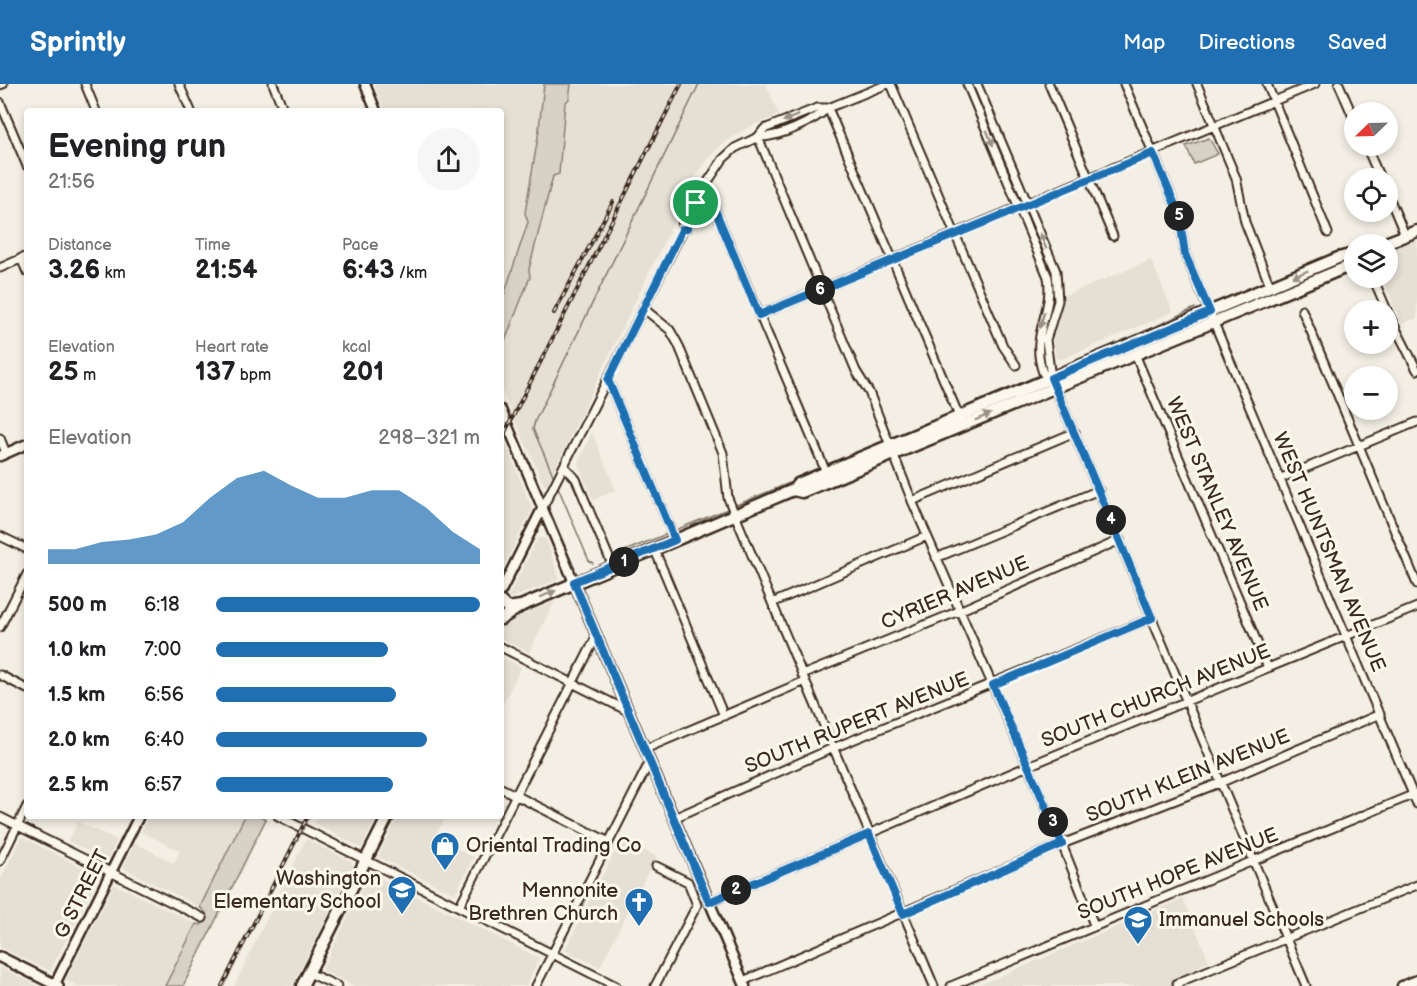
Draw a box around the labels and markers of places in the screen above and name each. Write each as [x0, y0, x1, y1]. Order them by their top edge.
pin [670, 177, 721, 228]
pin: 5 [1164, 201, 1194, 231]
pin: 6 [805, 275, 835, 305]
pin: 4 [1096, 505, 1126, 535]
pin: 1 [609, 547, 639, 577]
pin: 3 [1038, 807, 1068, 837]
shop icon: Oriental Trading Co [429, 830, 461, 872]
place label: Oriental Trading Co [466, 834, 642, 858]
place label: Washington Elementary School [213, 867, 381, 914]
school or university icon: Washington Elementary School [386, 874, 418, 916]
pin: 2 [721, 875, 751, 905]
place label: Mennonite Brethren Church [468, 879, 618, 926]
church icon: Mennonite Brethren Church [623, 886, 655, 928]
school or university icon: Immanuel Schools [1122, 904, 1154, 946]
place label: Immanuel Schools [1159, 908, 1324, 932]

